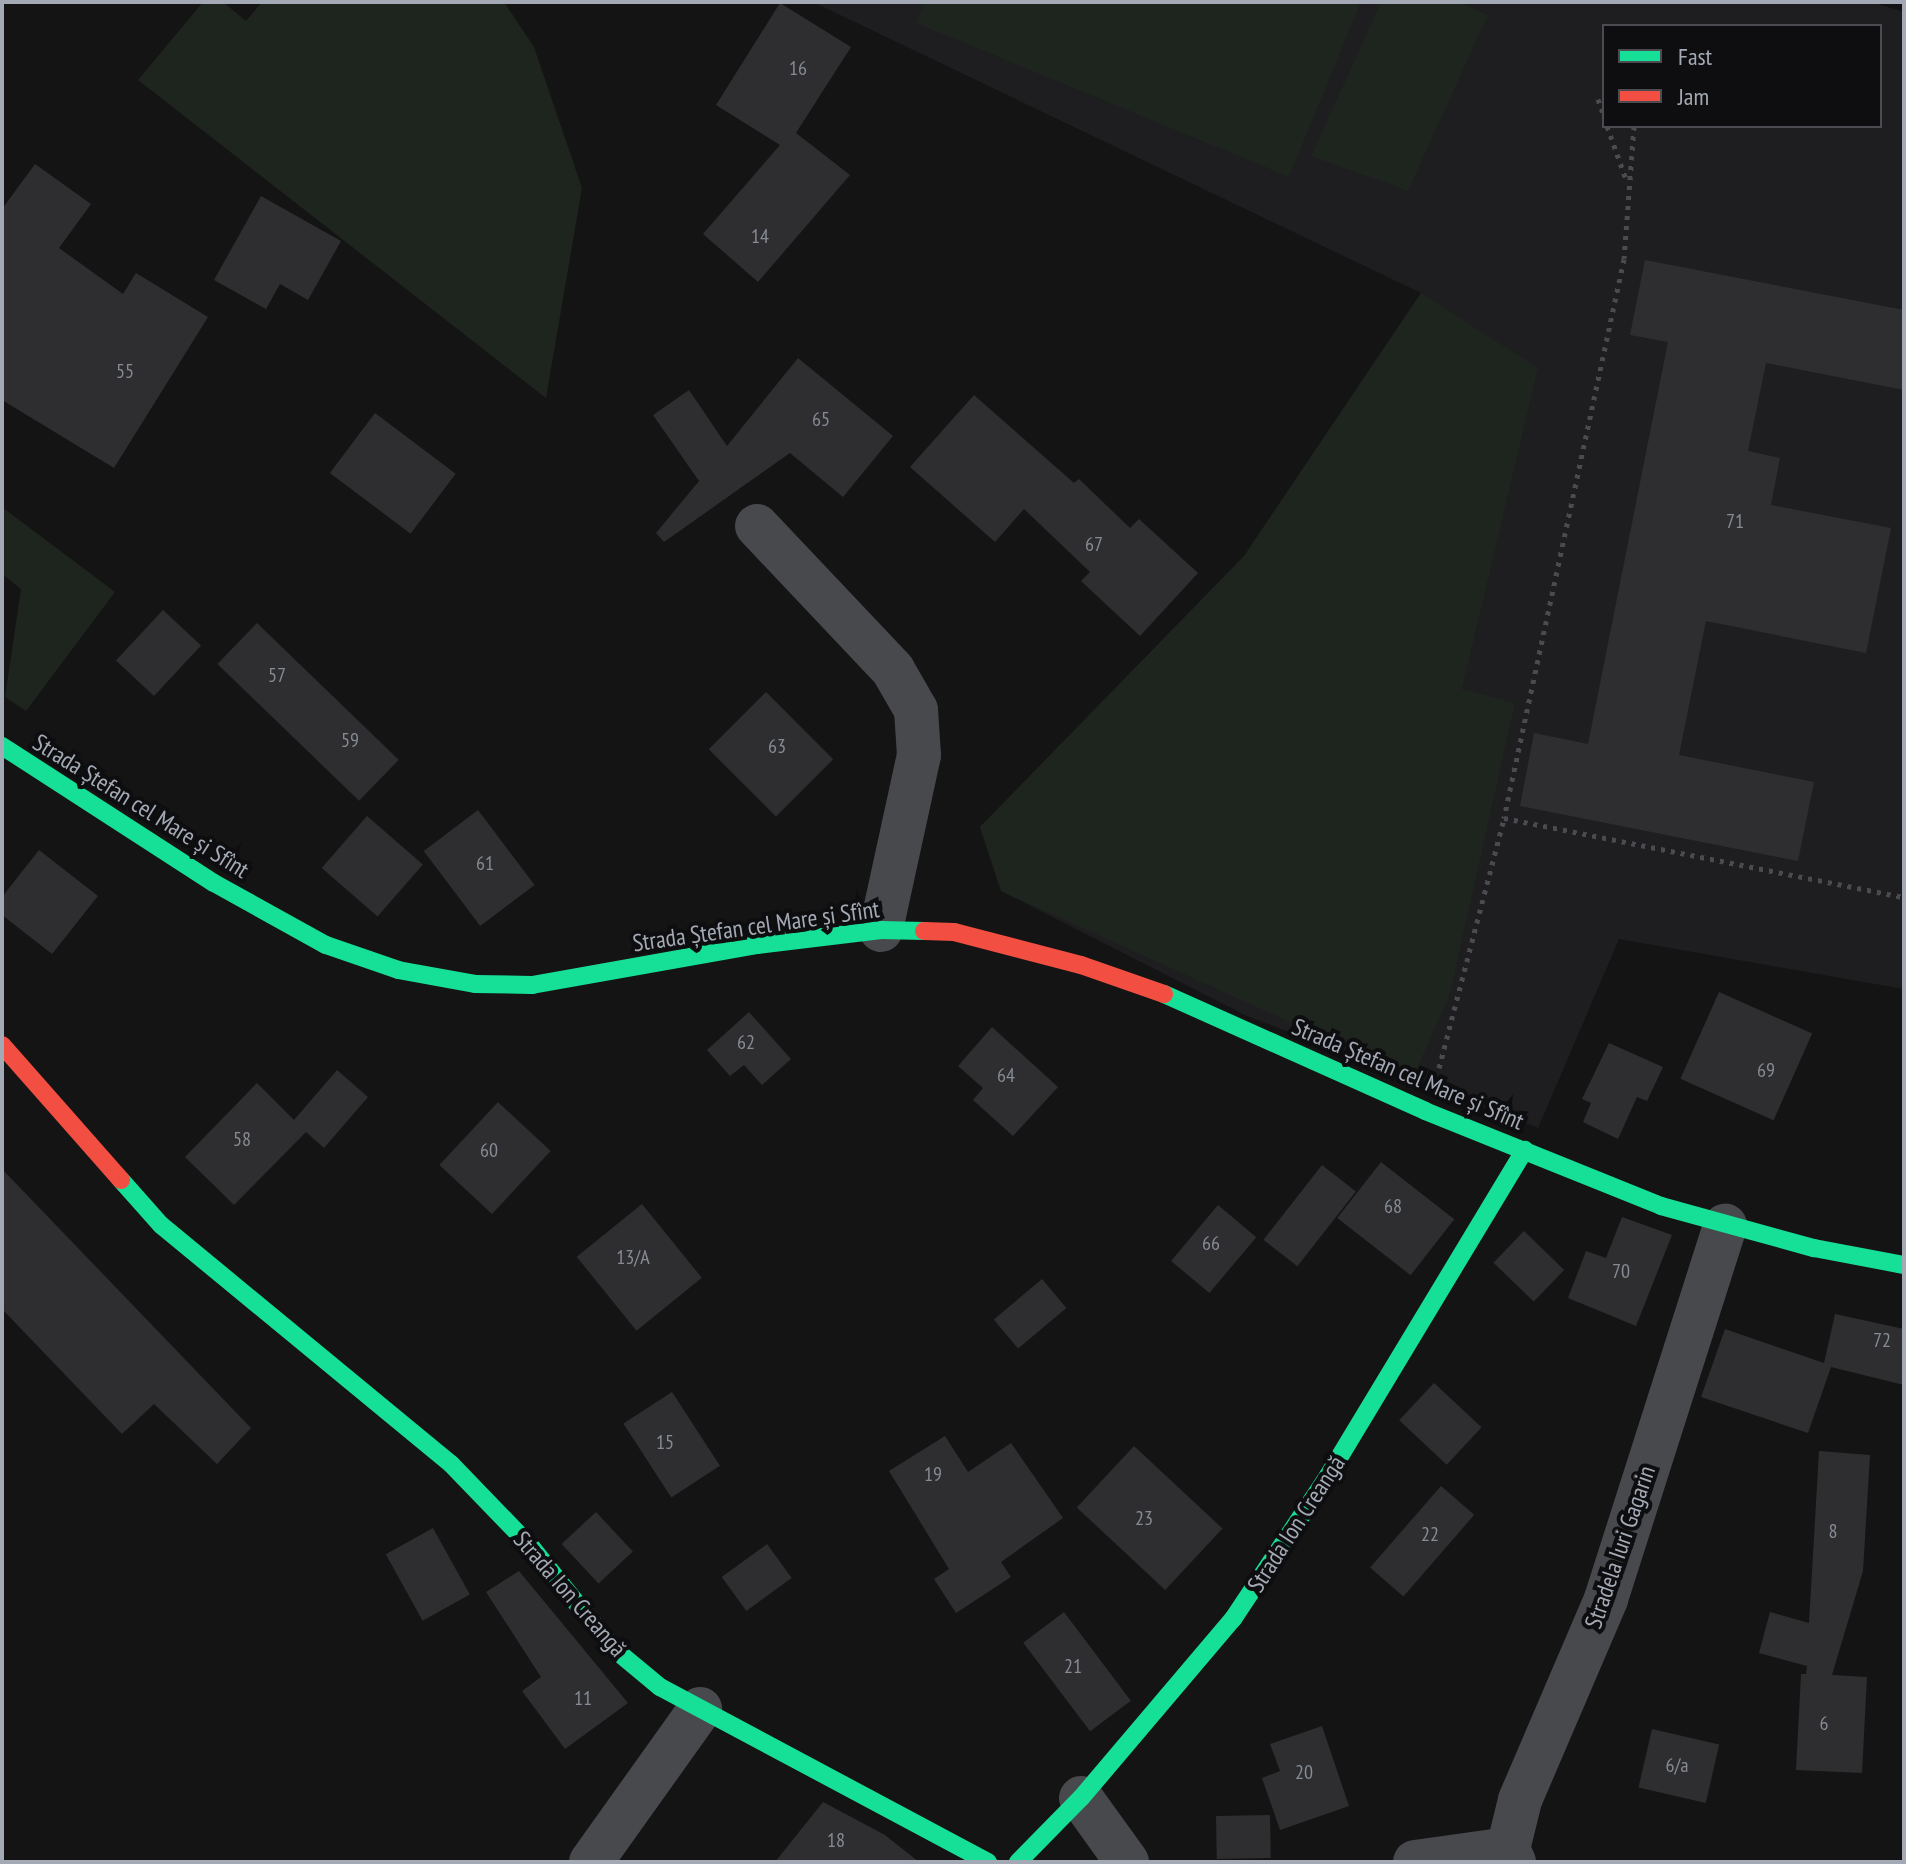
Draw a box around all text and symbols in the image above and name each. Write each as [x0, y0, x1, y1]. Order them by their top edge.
legend [1602, 24, 1882, 128]
text: Fast [1678, 41, 1712, 72]
house number: 16 [789, 56, 807, 80]
text: Jam [1678, 81, 1709, 112]
house number: 14 [751, 224, 769, 248]
house number: 55 [116, 359, 134, 383]
house number: 65 [812, 407, 830, 431]
house number: 71 [1726, 509, 1744, 533]
house number: 67 [1085, 532, 1103, 556]
house number: 57 [268, 663, 286, 687]
street label: Strada Ștefan cel Mare și Sfînt [28, 728, 254, 884]
house number: 59 [341, 728, 359, 752]
house number: 63 [768, 734, 786, 758]
house number: 61 [476, 851, 494, 875]
street label: Strada Ștefan cel Mare și Sfînt [631, 894, 881, 958]
street label: Strada Ștefan cel Mare și Sfînt [1288, 1012, 1528, 1136]
house number: 62 [737, 1030, 755, 1054]
house number: 69 [1757, 1058, 1775, 1082]
house number: 64 [997, 1063, 1015, 1087]
house number: 58 [233, 1127, 251, 1151]
house number: 60 [480, 1138, 498, 1162]
house number: 68 [1384, 1194, 1402, 1218]
house number: 66 [1202, 1231, 1220, 1255]
house number: 13/A [616, 1245, 650, 1269]
house number: 70 [1612, 1259, 1630, 1283]
house number: 72 [1873, 1328, 1891, 1352]
house number: 15 [656, 1430, 674, 1454]
street label: Strada Ion Creangă [1241, 1450, 1351, 1598]
house number: 19 [924, 1462, 942, 1486]
street label: Stradela Iuri Gagarin [1579, 1462, 1661, 1632]
house number: 23 [1135, 1506, 1153, 1530]
house number: 8 [1829, 1519, 1837, 1543]
house number: 22 [1421, 1522, 1439, 1546]
street label: Strada Ion Creangă [508, 1525, 632, 1663]
house number: 21 [1064, 1654, 1082, 1678]
house number: 11 [574, 1686, 592, 1710]
house number: 6 [1820, 1711, 1828, 1735]
house number: 6/a [1666, 1753, 1688, 1777]
house number: 20 [1295, 1760, 1313, 1784]
house number: 18 [827, 1828, 845, 1852]

